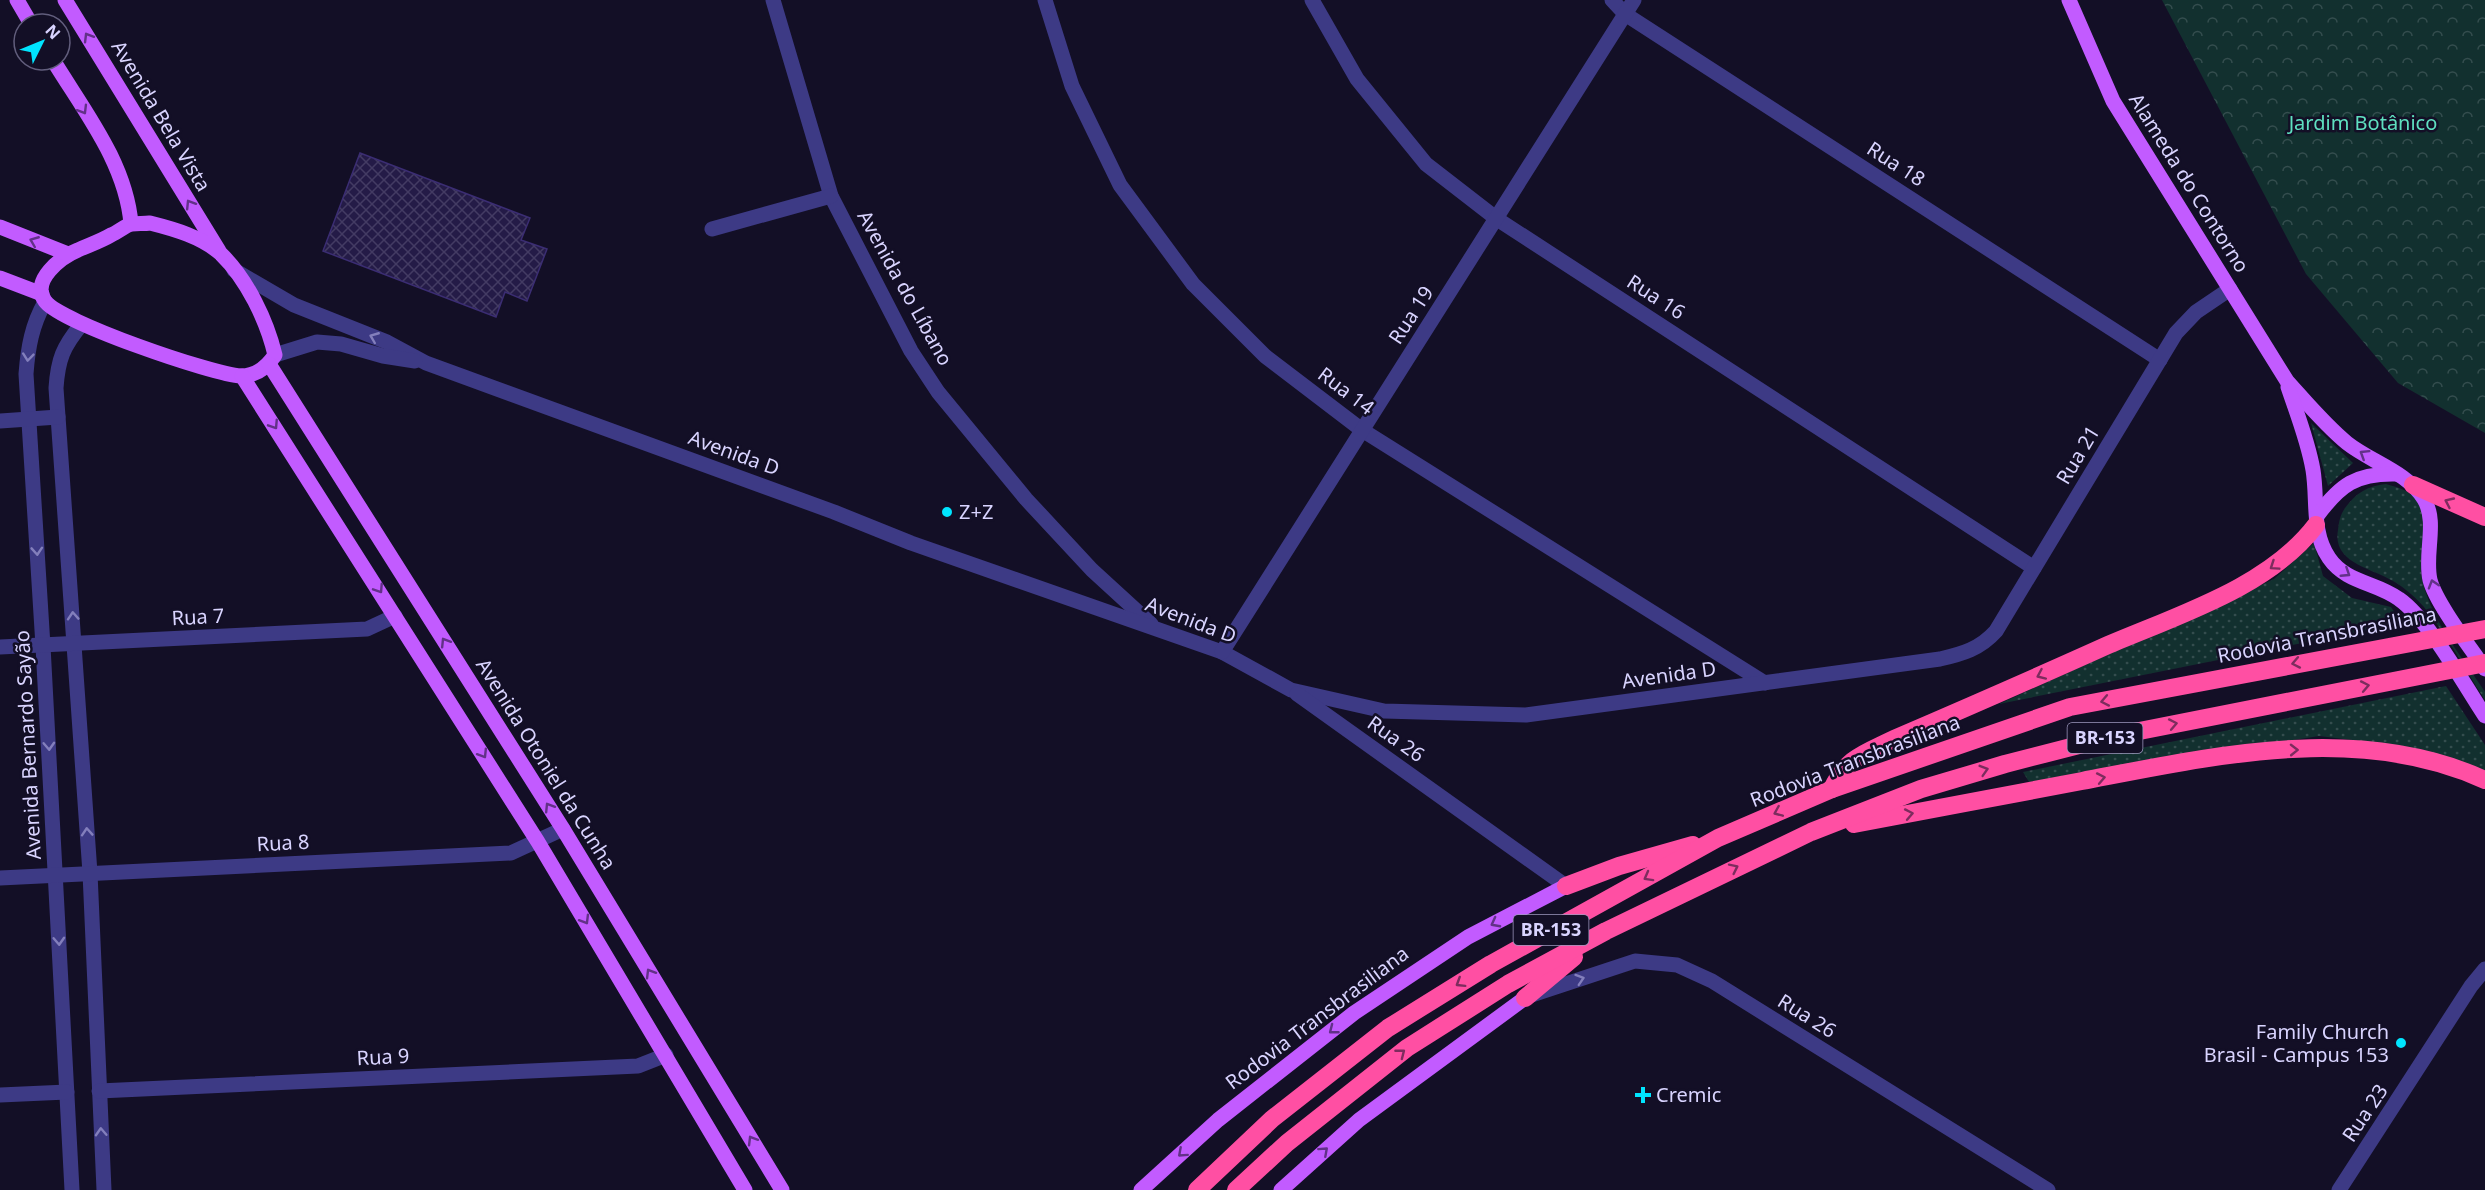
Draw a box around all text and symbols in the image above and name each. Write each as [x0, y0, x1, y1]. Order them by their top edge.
north arrow [12, 12, 72, 72]
text: N [40, 20, 65, 44]
one-way arrow [83, 33, 95, 43]
street label: Avenida Bela Vista [106, 35, 217, 196]
street label: Alameda do Contorno [2123, 88, 2256, 277]
one-way arrow [76, 104, 88, 114]
park label: Jardim Botânico [2287, 109, 2437, 136]
street label: Rua 18 [1862, 135, 1931, 192]
one-way arrow [185, 200, 197, 210]
street label: Avenida do Líbano [852, 205, 959, 370]
one-way arrow [29, 235, 40, 248]
street label: Rua 16 [1622, 268, 1691, 325]
street label: Rua 19 [1382, 280, 1439, 349]
one-way arrow [369, 331, 380, 344]
one-way arrow [22, 352, 35, 361]
street label: Rua 14 [1313, 361, 1380, 421]
one-way arrow [266, 419, 278, 429]
street label: Rua 21 [2049, 420, 2106, 489]
street label: Avenida D [685, 424, 783, 481]
one-way arrow [2360, 449, 2370, 461]
one-way arrow [2444, 497, 2455, 509]
place label: Z+Z [959, 498, 993, 525]
marker: Z+Z [940, 505, 954, 519]
one-way arrow [31, 547, 44, 556]
one-way arrow [2270, 559, 2281, 570]
one-way arrow [2340, 566, 2351, 577]
one-way arrow [2427, 579, 2440, 590]
one-way arrow [371, 583, 382, 594]
street label: Avenida D [1142, 590, 1240, 649]
street label: Rodovia Transbrasiliana [2215, 600, 2439, 669]
street label: Rua 7 [171, 602, 225, 631]
one-way arrow [67, 612, 80, 621]
street label: Avenida Bernardo Sayão [8, 630, 47, 860]
one-way arrow [440, 638, 452, 648]
street label: Avenida Otoniel da Cunha [470, 653, 623, 874]
street label: Avenida D [1620, 655, 1718, 694]
one-way arrow [2291, 656, 2301, 669]
one-way arrow [2036, 668, 2047, 680]
one-way arrow [2359, 680, 2369, 693]
one-way arrow [2100, 694, 2110, 707]
street label: Rodovia Transbrasiliana [1746, 708, 1964, 813]
street label: Rua 26 [1362, 709, 1430, 768]
one-way arrow [2168, 718, 2178, 731]
road number: BR-153 [2068, 723, 2142, 753]
one-way arrow [42, 741, 55, 751]
one-way arrow [2289, 744, 2298, 756]
one-way arrow [475, 748, 487, 758]
one-way arrow [1978, 765, 1989, 777]
one-way arrow [2096, 772, 2106, 784]
one-way arrow [545, 803, 556, 814]
one-way arrow [1773, 805, 1784, 817]
one-way arrow [1904, 808, 1914, 821]
one-way arrow [81, 827, 94, 836]
street label: Rua 8 [256, 828, 310, 857]
one-way arrow [1728, 864, 1739, 876]
one-way arrow [1644, 870, 1654, 881]
one-way arrow [578, 914, 589, 924]
road number: BR-153 [1514, 915, 1588, 945]
one-way arrow [1491, 916, 1501, 927]
one-way arrow [53, 936, 66, 945]
street label: Rodovia Transbrasiliana [1220, 940, 1414, 1095]
one-way arrow [646, 969, 658, 979]
one-way arrow [1574, 974, 1585, 987]
one-way arrow [1456, 976, 1467, 987]
street label: Rua 26 [1773, 987, 1842, 1044]
place label: Family Church Brasil - Campus 153 [2204, 1018, 2389, 1068]
one-way arrow [1328, 1022, 1339, 1033]
marker: Family Church Brasil - Campus 153 [2394, 1036, 2408, 1050]
street label: Rua 9 [356, 1042, 410, 1071]
one-way arrow [1394, 1049, 1405, 1060]
street label: Rua 23 [2335, 1079, 2394, 1147]
place label: Cremic [1656, 1081, 1721, 1108]
marker: Cremic [1634, 1086, 1652, 1104]
one-way arrow [95, 1127, 108, 1136]
one-way arrow [747, 1136, 759, 1146]
one-way arrow [1178, 1146, 1188, 1157]
one-way arrow [1317, 1147, 1328, 1158]

